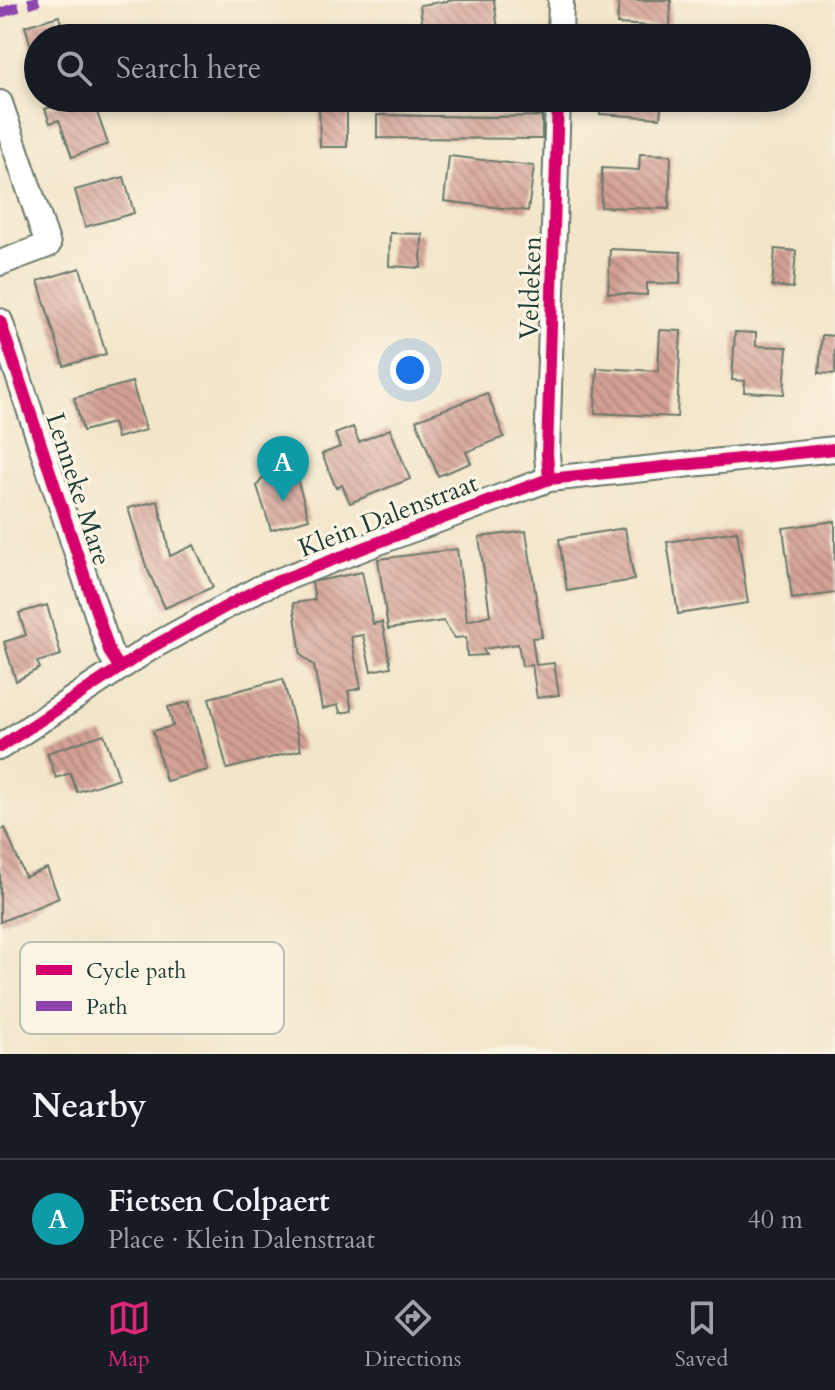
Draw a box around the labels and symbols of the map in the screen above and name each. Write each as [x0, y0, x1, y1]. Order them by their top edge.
street label: Veldeken [511, 235, 550, 340]
your location [390, 350, 430, 390]
street label: Lenneke Mare [37, 408, 120, 570]
pin: A [257, 436, 309, 502]
street label: Klein Dalenstraat [293, 465, 483, 566]
legend [20, 942, 284, 1034]
text: Cycle path [86, 956, 186, 986]
text: Path [86, 992, 128, 1022]

